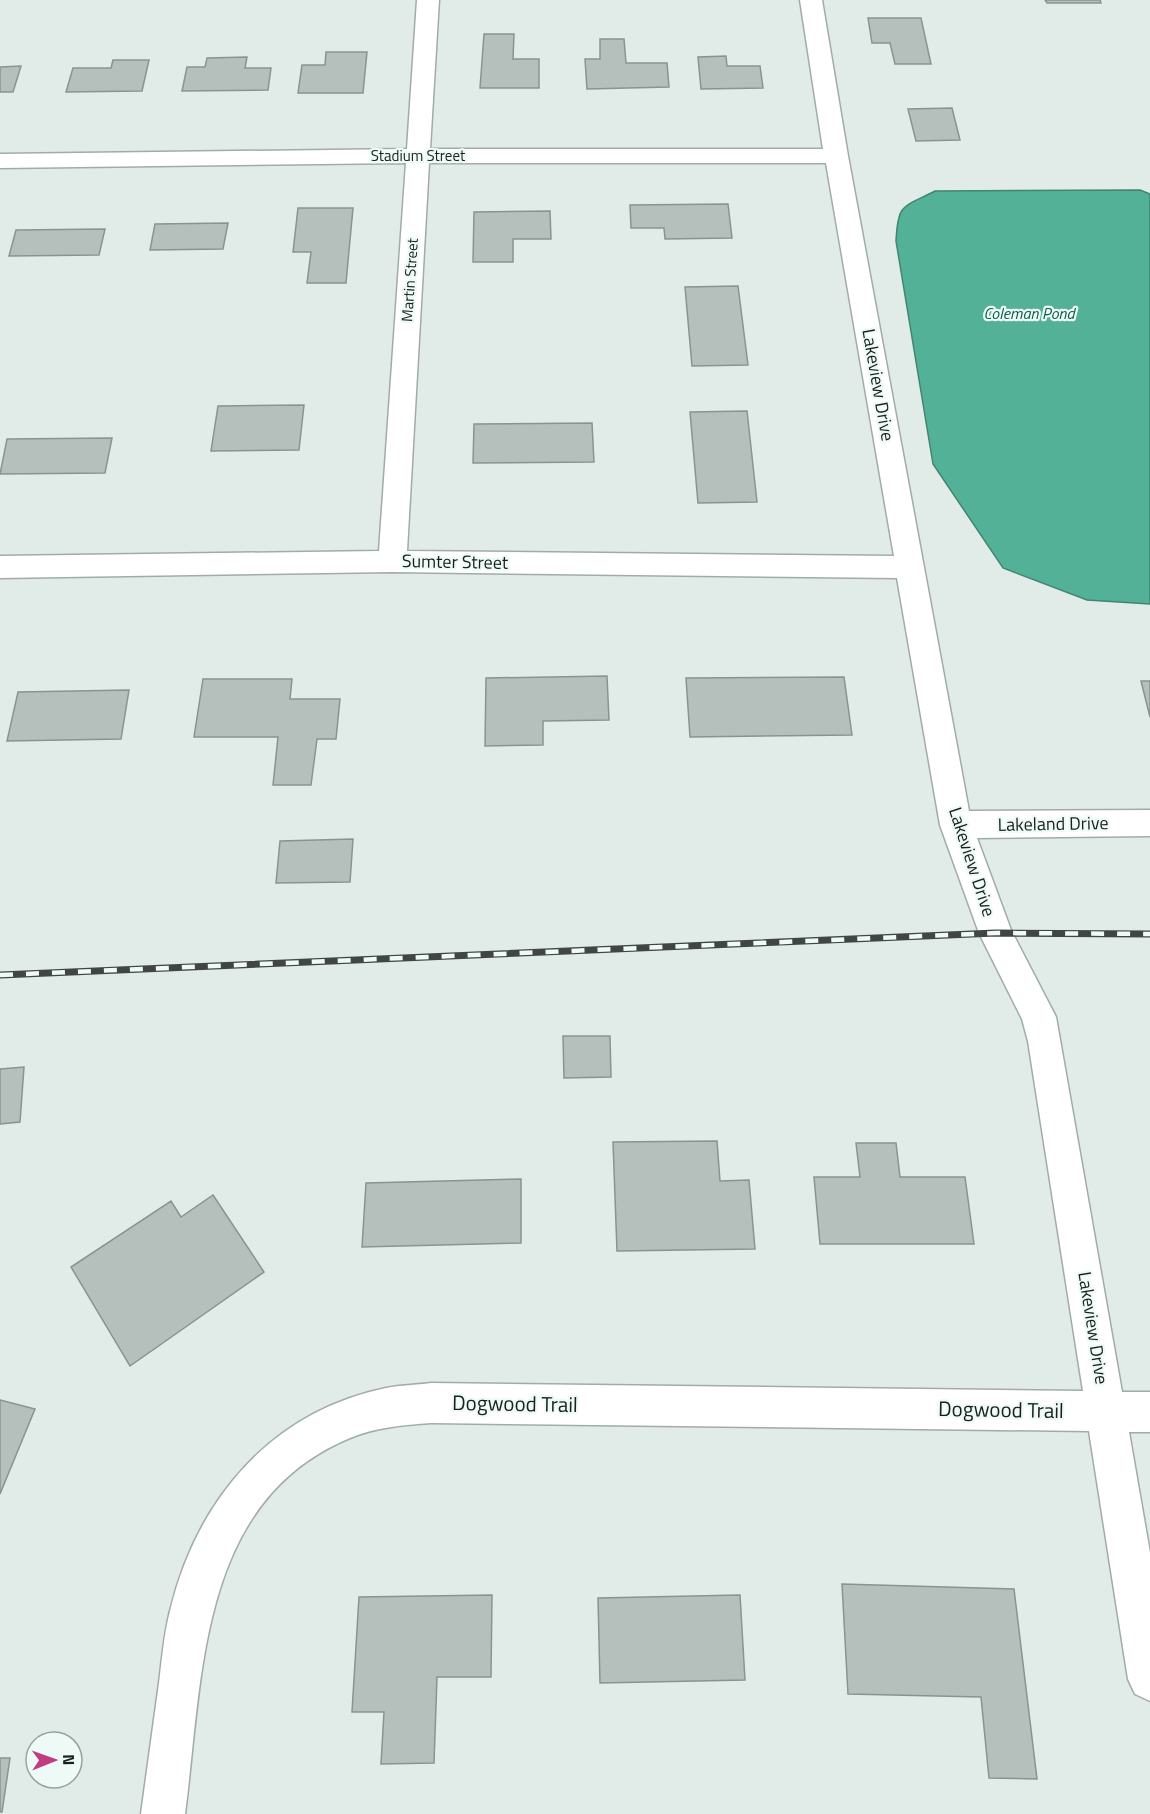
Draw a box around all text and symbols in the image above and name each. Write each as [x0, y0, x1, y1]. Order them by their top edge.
street label: Stadium Street [371, 144, 466, 167]
street label: Martin Street [395, 237, 424, 323]
water label: Coleman Pond [983, 301, 1077, 325]
street label: Lakeview Drive [855, 327, 902, 443]
street label: Sumter Street [402, 547, 509, 576]
street label: Lakeview Drive [942, 804, 1003, 920]
street label: Lakeland Drive [997, 809, 1109, 838]
street label: Lakeview Drive [1071, 1270, 1116, 1386]
street label: Dogwood Trail [452, 1386, 578, 1420]
street label: Dogwood Trail [938, 1392, 1064, 1426]
north arrow [24, 1730, 84, 1790]
text: N [57, 1754, 81, 1765]

